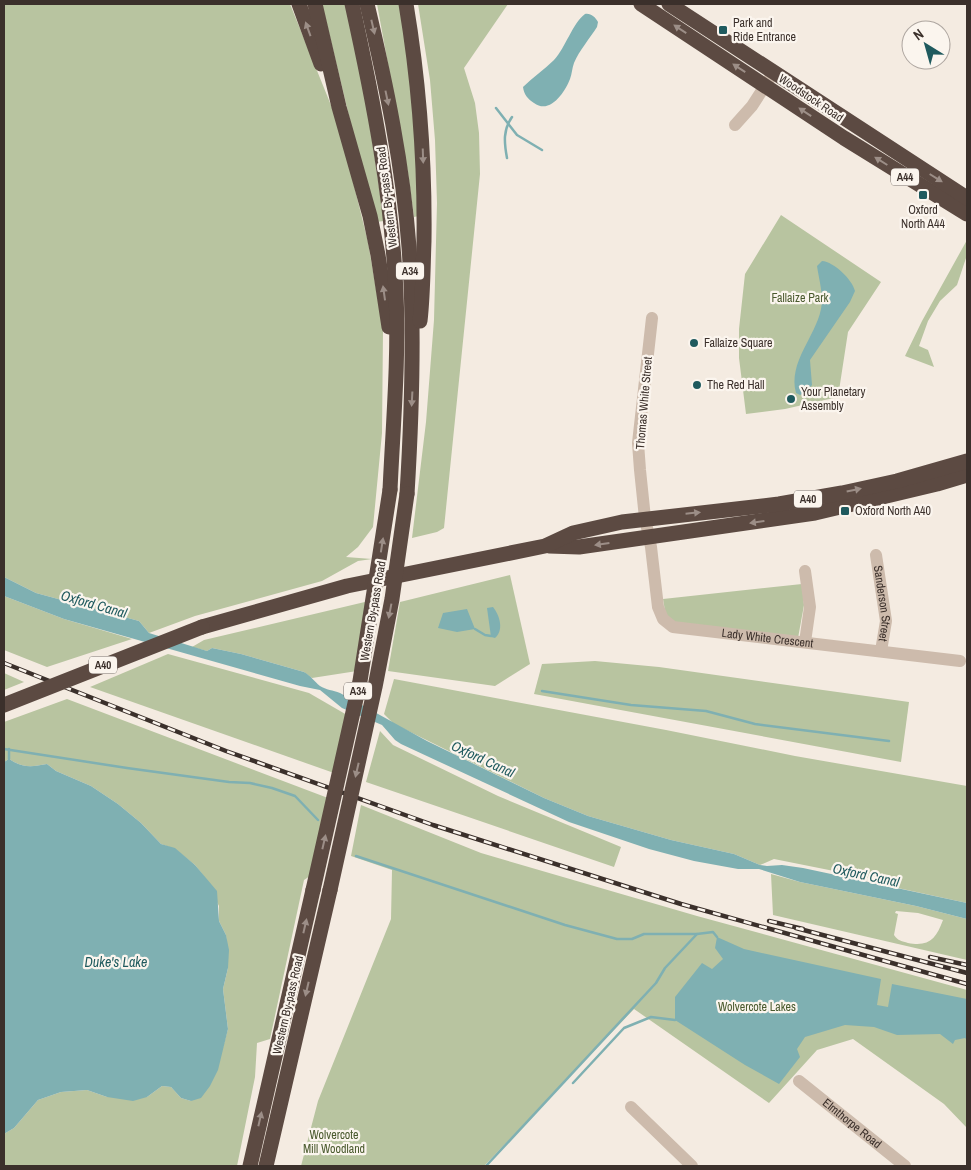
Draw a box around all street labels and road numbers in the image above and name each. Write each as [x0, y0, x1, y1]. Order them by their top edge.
street label: Woodstock Road [776, 70, 846, 126]
street label: Western By-pass Road [373, 146, 401, 248]
road number: A44 [891, 168, 919, 186]
road number: A34 [396, 262, 424, 280]
street label: Thomas White Street [632, 356, 656, 450]
road number: A40 [794, 490, 822, 508]
street label: Western By-pass Road [356, 560, 390, 662]
street label: Sanderson Street [870, 564, 894, 643]
street label: Lady White Crescent [721, 625, 814, 652]
road number: A40 [89, 656, 117, 674]
road number: A34 [344, 682, 372, 699]
street label: Western By-pass Road [269, 954, 307, 1056]
street label: Elmthorpe Road [819, 1095, 885, 1152]

